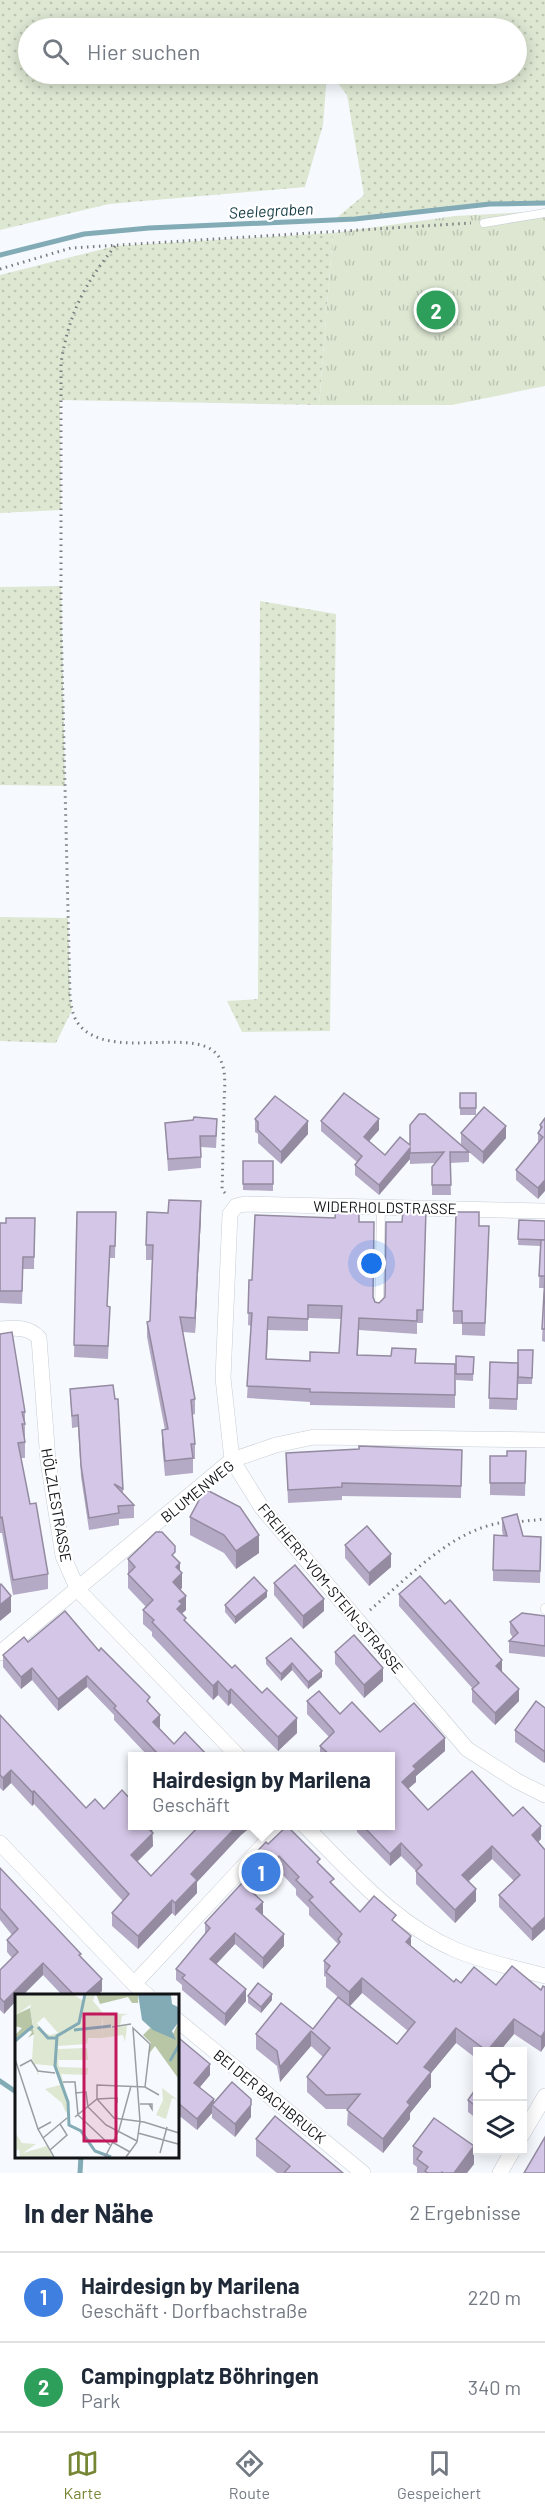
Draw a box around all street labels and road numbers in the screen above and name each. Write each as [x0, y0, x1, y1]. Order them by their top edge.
street label: WIDERHOLDSTRASSE [313, 1197, 457, 1217]
street label: HÖLZLESTRASSE [38, 1447, 76, 1563]
street label: BLUMENWEG [157, 1456, 237, 1526]
street label: FREIHERR-VOM-STEIN-STRASSE [255, 1499, 407, 1677]
street label: BEI DER BACHBRUCK [210, 2045, 330, 2147]

